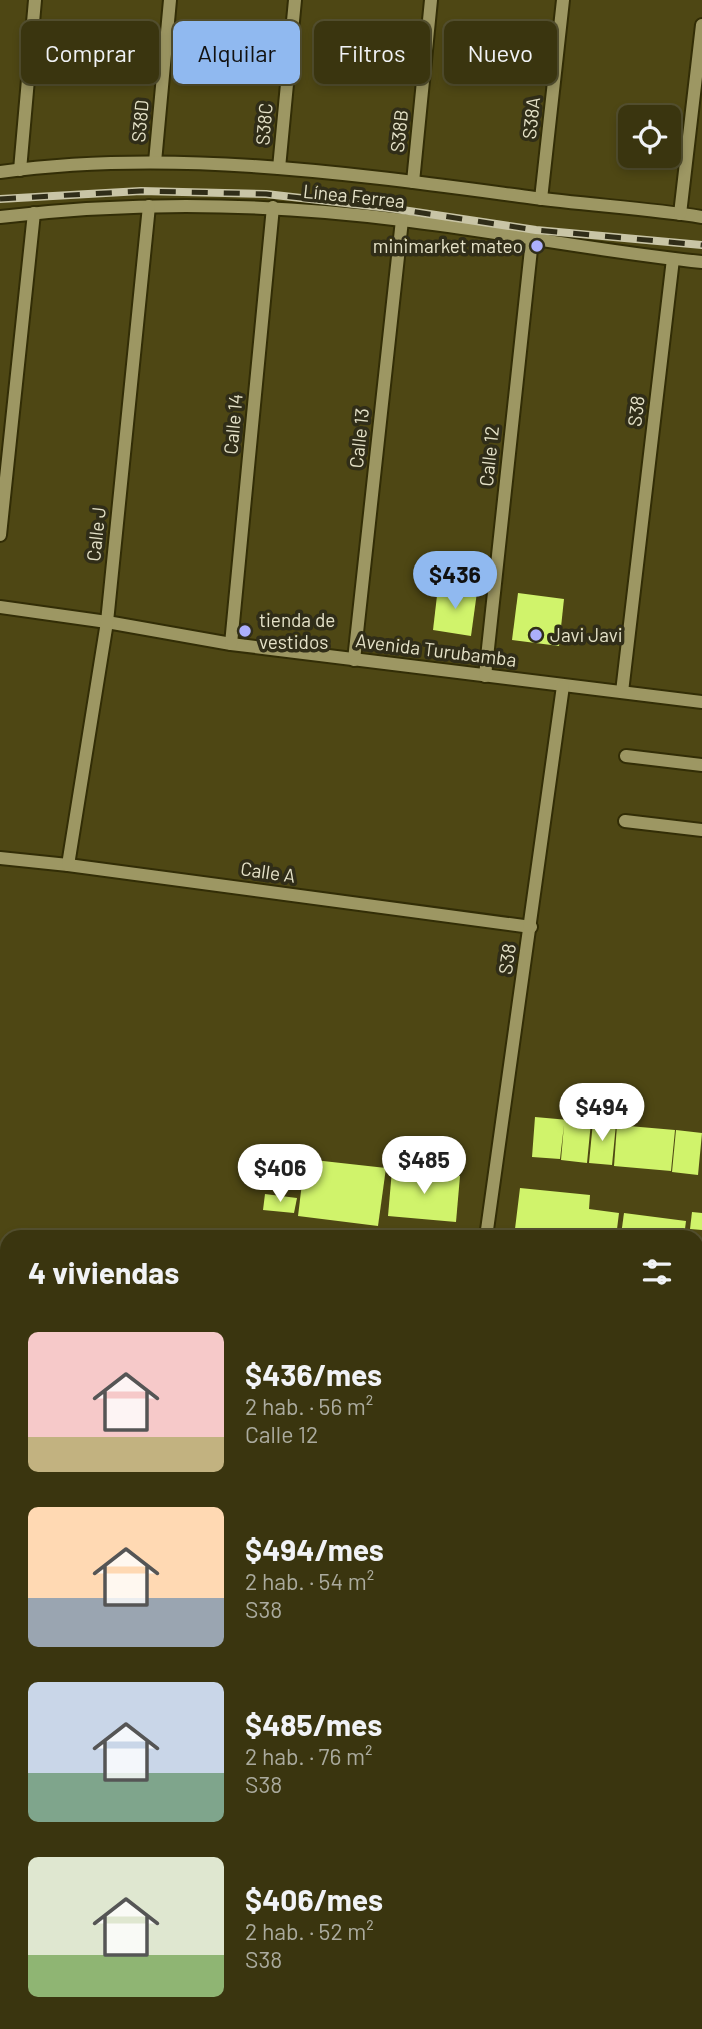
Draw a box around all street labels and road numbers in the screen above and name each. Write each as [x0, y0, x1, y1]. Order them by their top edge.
street label: S38A [517, 96, 544, 140]
street label: S38D [126, 99, 153, 143]
street label: S38C [250, 102, 277, 146]
street label: S38B [385, 109, 412, 153]
street label: Línea Ferrea [302, 179, 406, 212]
street label: Calle 14 [218, 393, 247, 455]
street label: S38 [622, 394, 649, 428]
street label: Calle 13 [344, 407, 373, 469]
street label: Calle 12 [474, 425, 503, 487]
street label: Calle J [81, 506, 110, 562]
street label: Avenida Turubamba [354, 628, 518, 671]
street label: Calle A [239, 856, 297, 887]
street label: S38 [493, 942, 520, 976]

